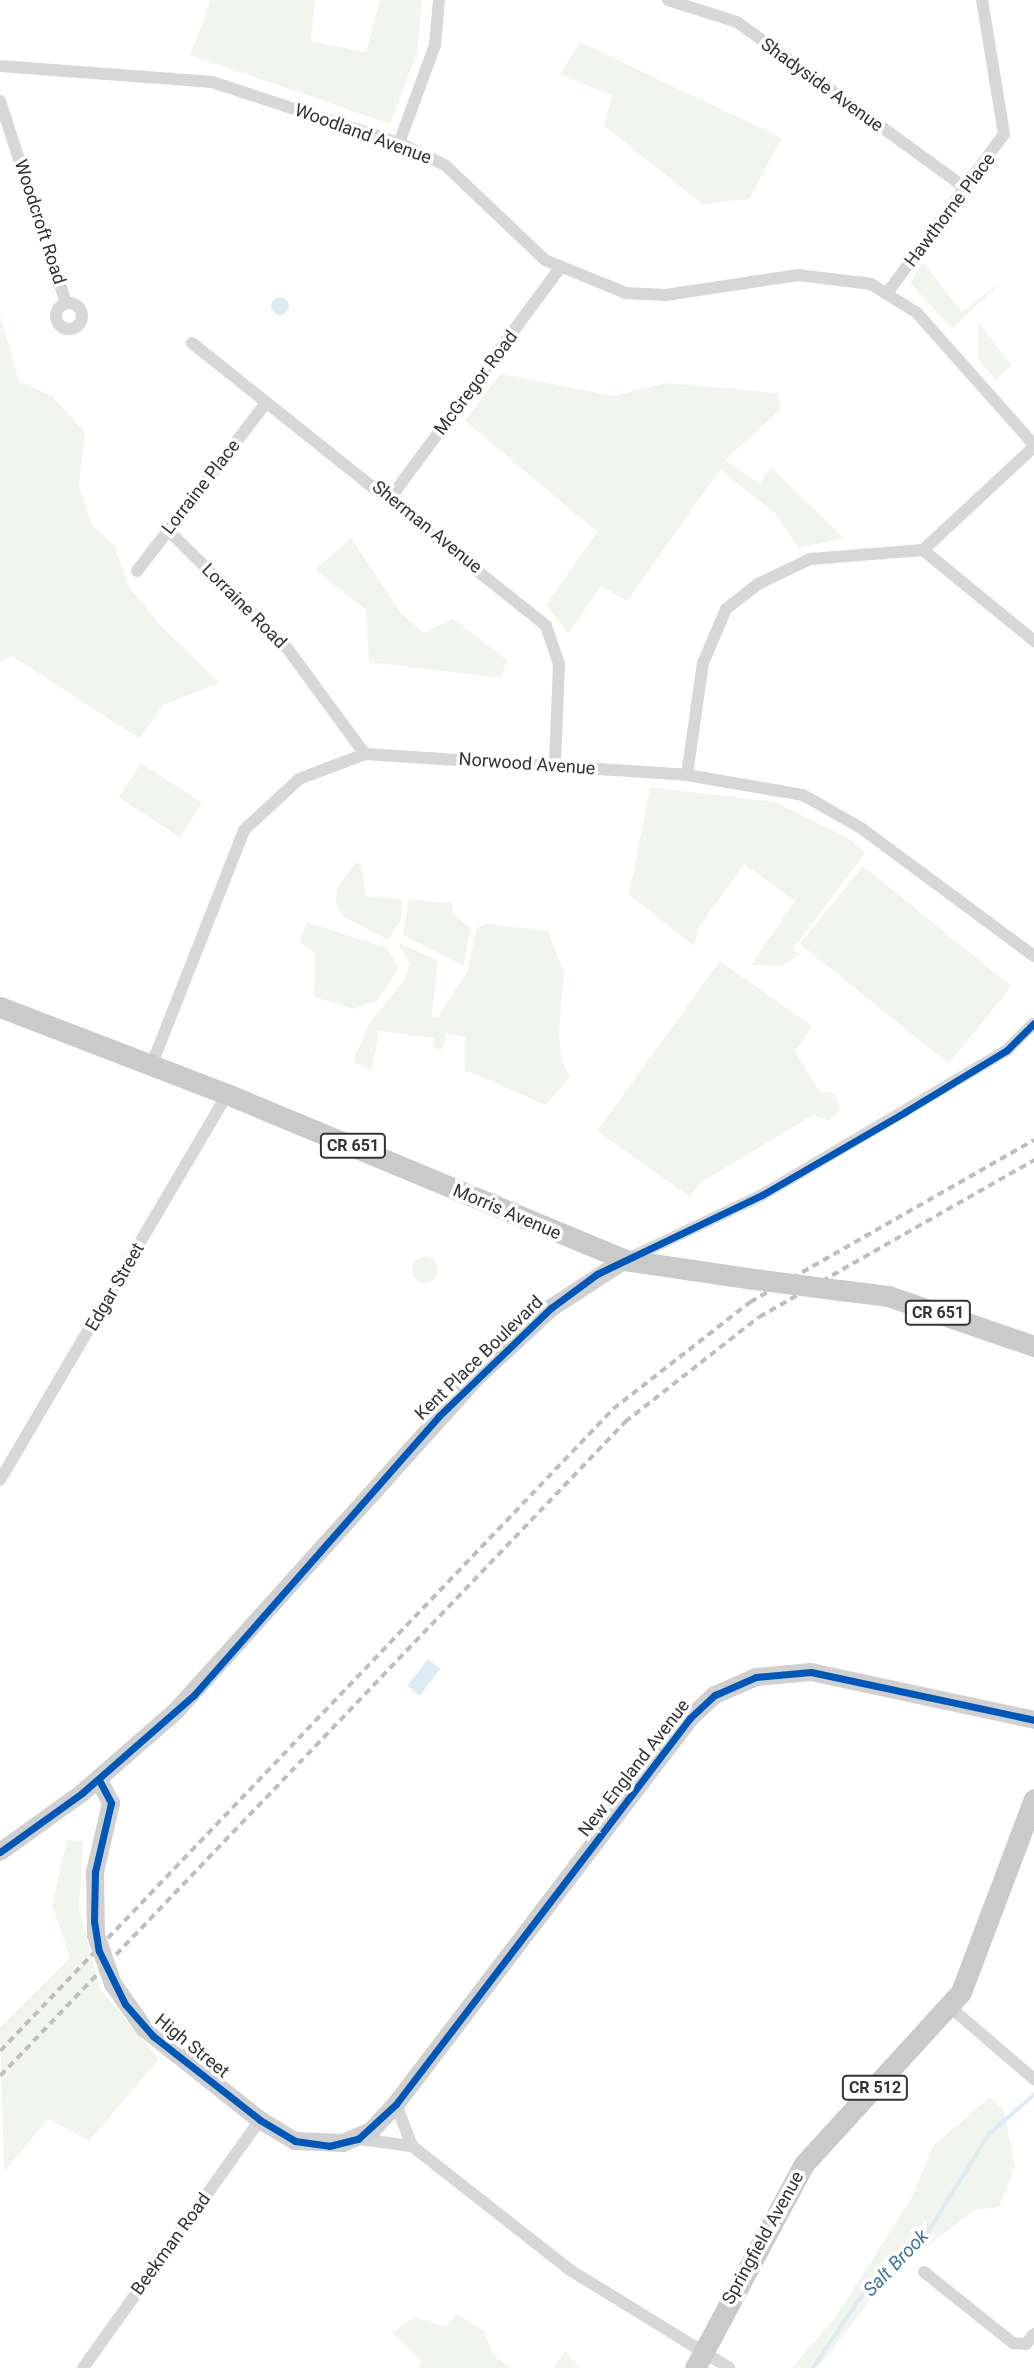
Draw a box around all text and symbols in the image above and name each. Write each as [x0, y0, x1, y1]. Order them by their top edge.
street label: Shadyside Avenue [757, 33, 887, 137]
street label: Woodland Avenue [292, 99, 434, 169]
street label: Hawthorne Place [900, 149, 1000, 271]
street label: Woodcroft Road [10, 157, 70, 287]
street label: McGregor Road [430, 327, 522, 439]
street label: Lorraine Place [157, 435, 245, 539]
street label: Sherman Avenue [368, 476, 486, 578]
street label: Lorraine Road [197, 559, 291, 653]
street label: Norwood Avenue [458, 748, 596, 780]
road number: CR 651 [320, 1134, 386, 1158]
street label: Morris Avenue [450, 1180, 564, 1244]
street label: Edgar Street [81, 1239, 149, 1335]
street label: Kent Place Boulevard [411, 1291, 547, 1425]
road number: CR 651 [905, 1301, 971, 1326]
street label: New England Avenue [574, 1695, 694, 1841]
street label: High Street [151, 2010, 233, 2082]
road number: CR 512 [842, 2076, 908, 2100]
street label: Springfield Avenue [718, 2168, 808, 2308]
street label: Beekman Road [127, 2189, 215, 2299]
water label: Salt Brook [859, 2225, 933, 2301]

